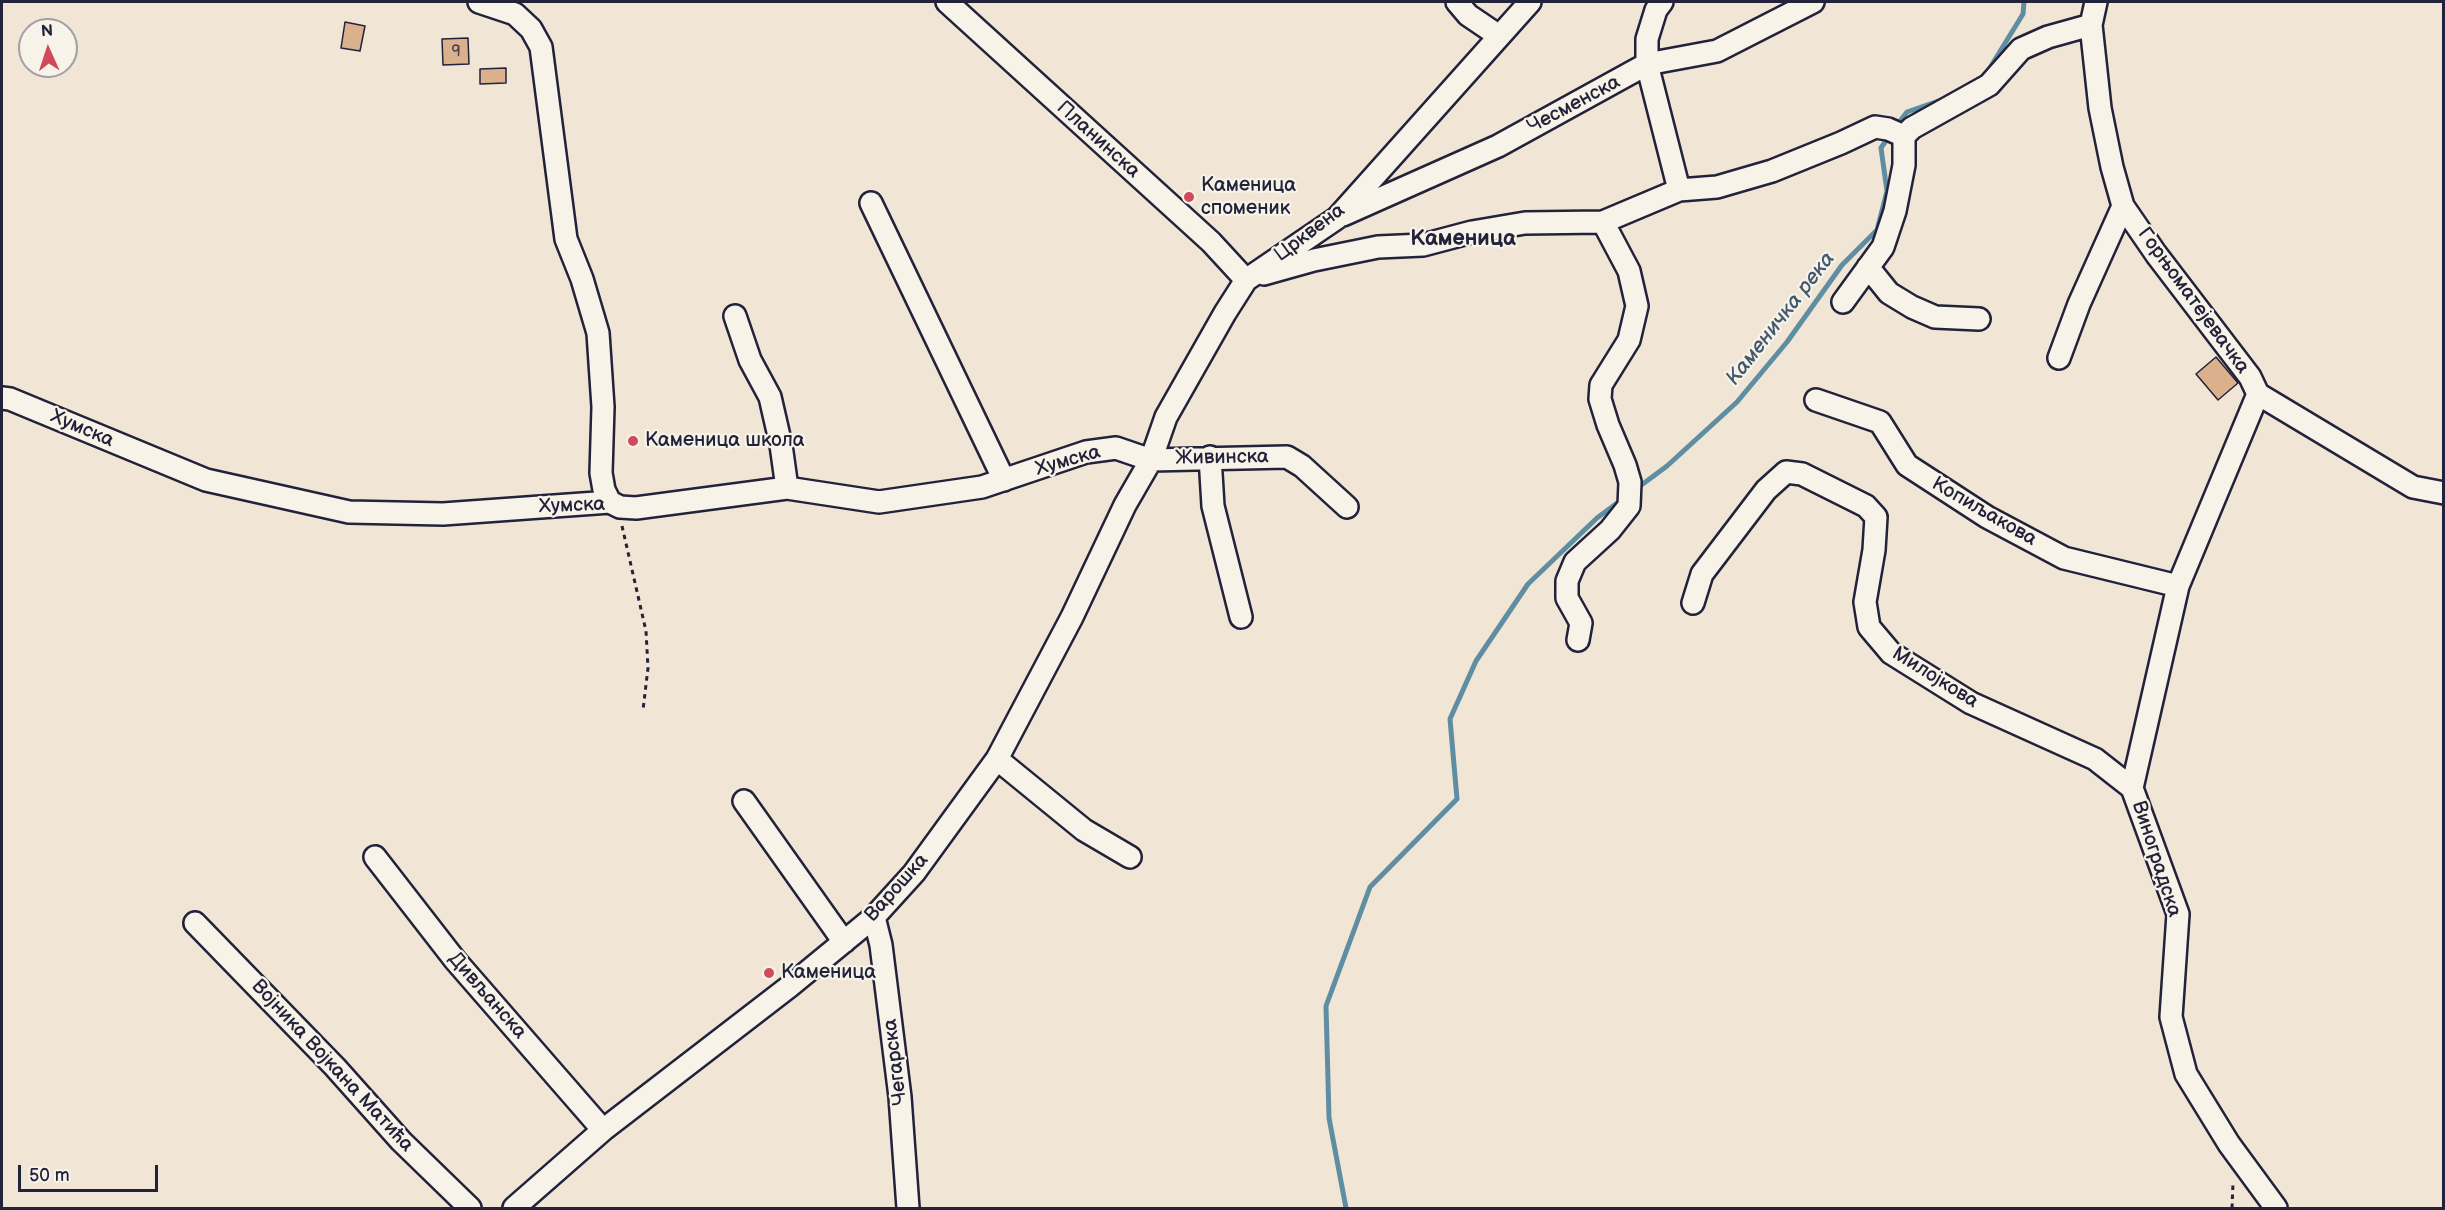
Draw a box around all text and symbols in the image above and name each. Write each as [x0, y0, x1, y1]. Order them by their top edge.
north arrow [18, 18, 78, 78]
text: N [41, 22, 54, 41]
house number: 9 [451, 42, 461, 62]
street label: Чесменска [1523, 70, 1625, 140]
street label: Планинска [1051, 96, 1145, 184]
place label: Каменица споменик [1201, 174, 1296, 221]
marker: Каменица споменик [1182, 190, 1196, 204]
street label: Црквена [1270, 199, 1350, 267]
street label: Горњоматејевачка [2132, 223, 2254, 379]
district label: Каменица [1410, 226, 1516, 252]
water label: Каменичка река [1721, 247, 1841, 391]
street label: Хумска [47, 405, 117, 453]
place label: Каменица школа [645, 429, 805, 453]
marker: Каменица школа [626, 434, 640, 448]
street label: Хумска [1033, 440, 1103, 482]
street label: Живинска [1175, 445, 1269, 471]
street label: Копиљакова [1927, 472, 2041, 552]
street label: Хумска [538, 493, 606, 519]
street label: Милојкова [1887, 642, 1983, 714]
street label: Виноградска [2126, 798, 2186, 920]
street label: Варошка [860, 849, 934, 927]
street label: Дивљанска [443, 948, 531, 1044]
place label: Каменица [781, 961, 876, 985]
marker: Каменица [762, 966, 776, 980]
street label: Војника Војкана Матића [246, 975, 418, 1157]
street label: Чегарска [879, 1017, 913, 1107]
scale bar [21, 1153, 160, 1191]
text: 50 m [29, 1165, 70, 1186]

